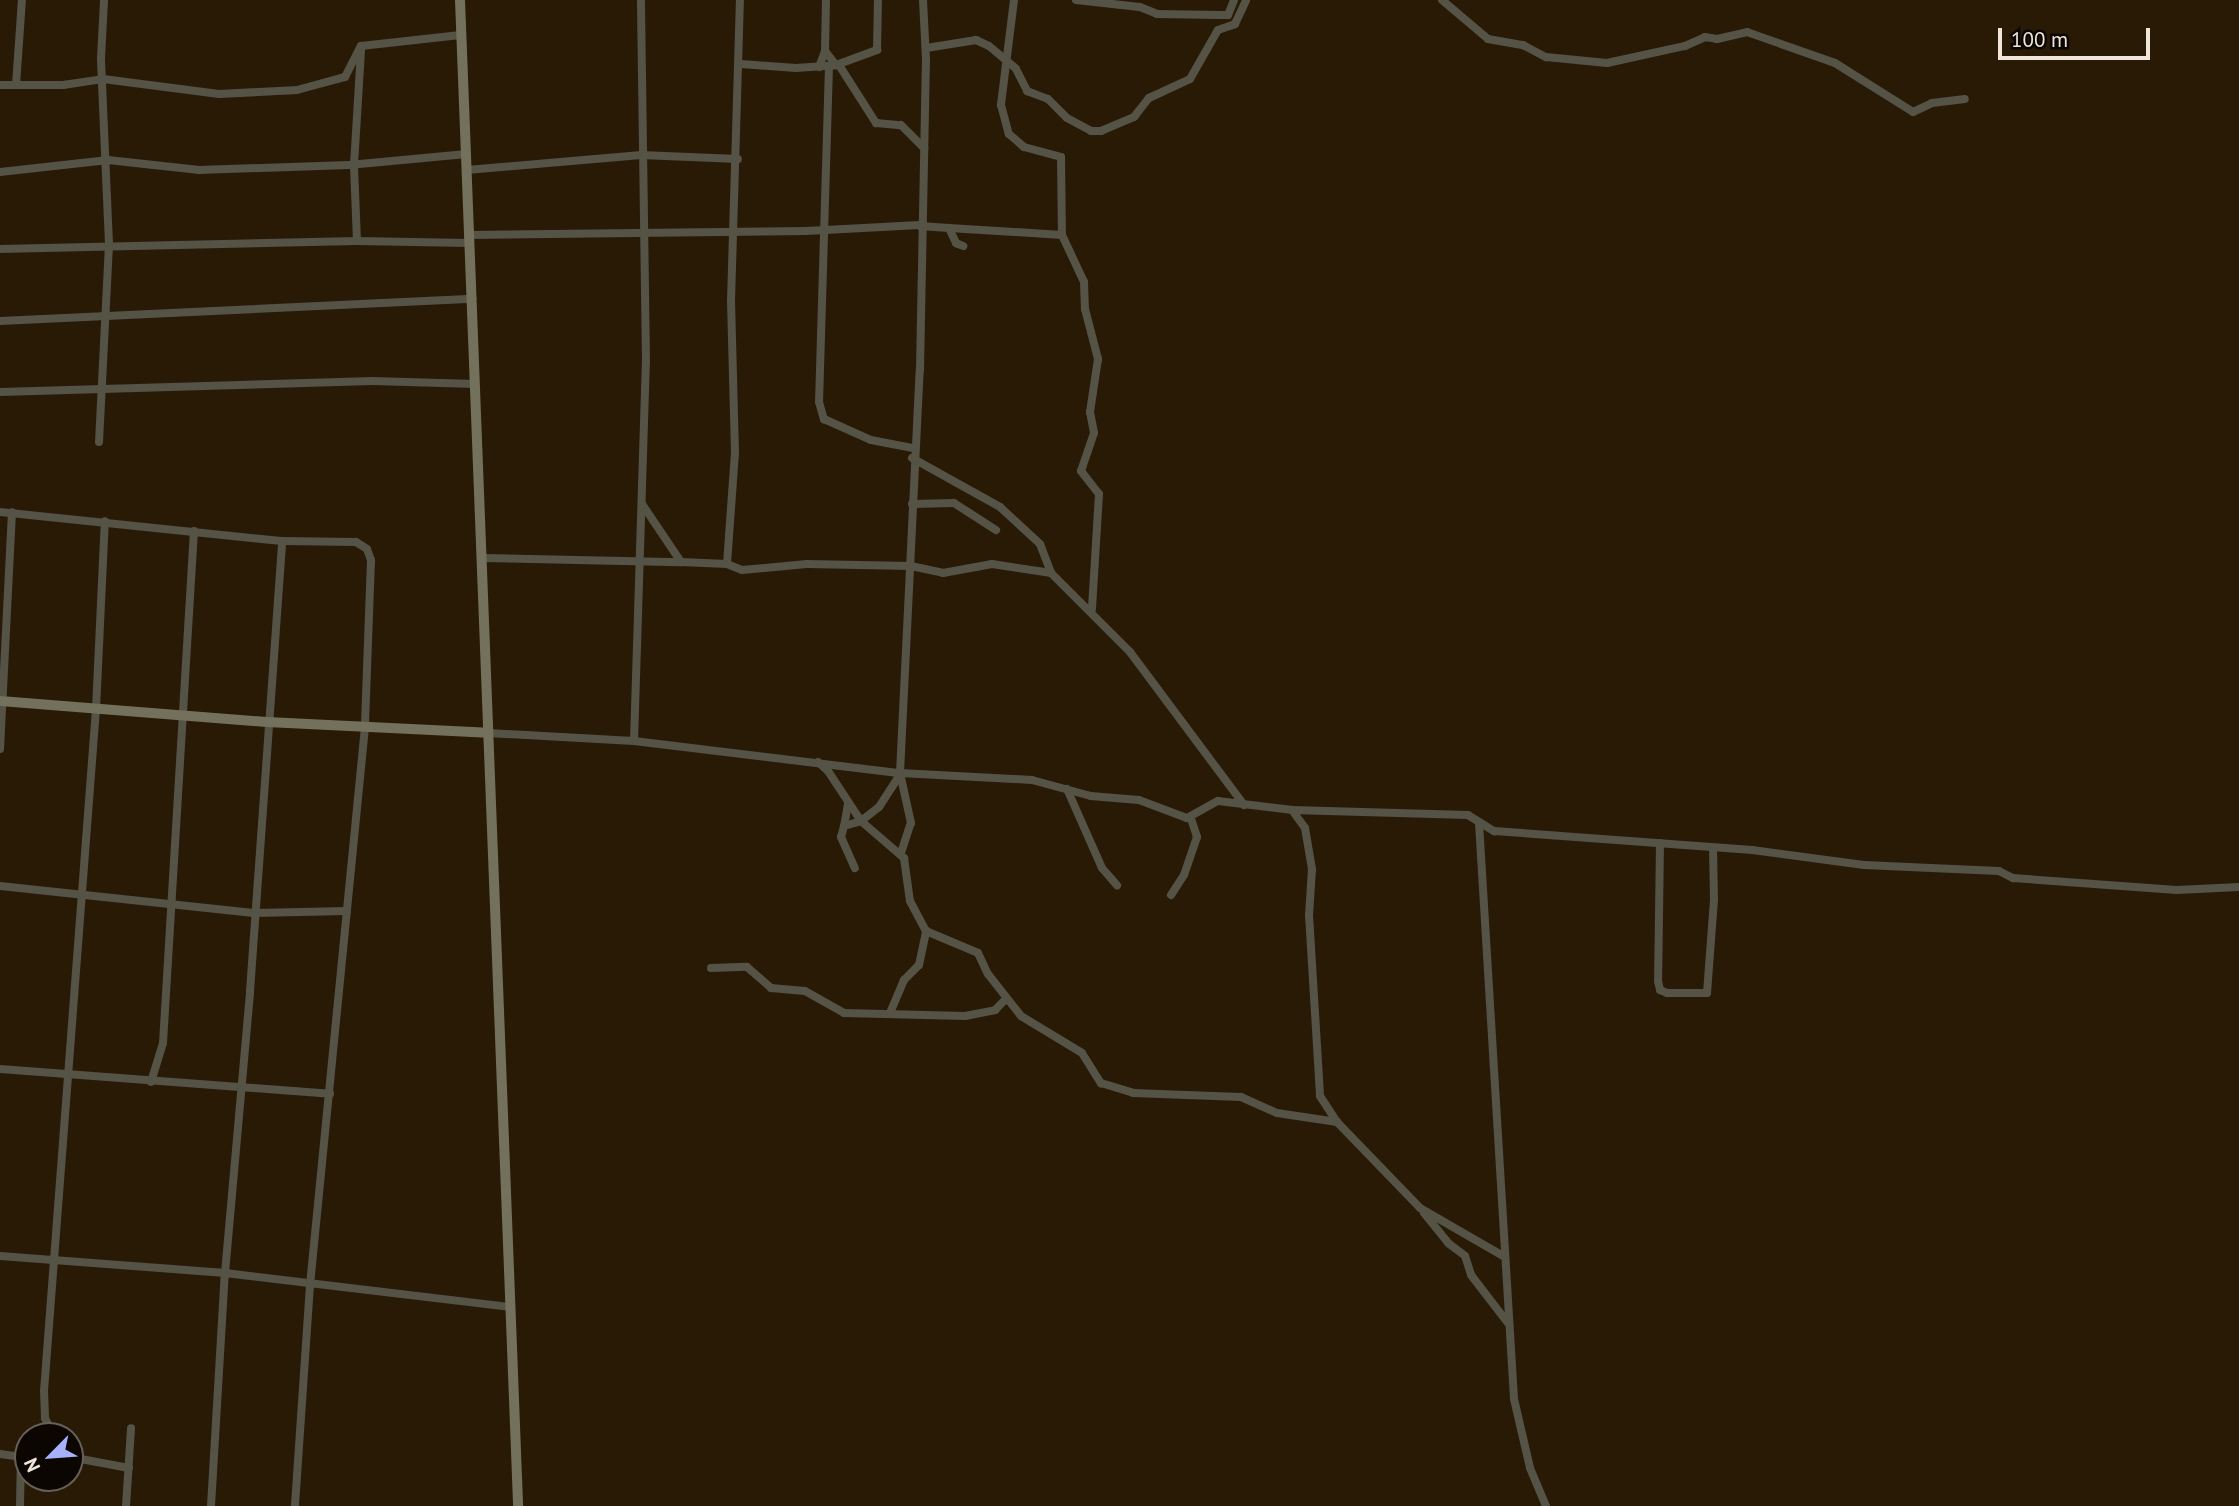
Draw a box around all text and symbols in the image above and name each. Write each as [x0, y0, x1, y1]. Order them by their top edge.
scale bar [2001, 14, 2153, 58]
text: 100 m [2011, 26, 2068, 53]
north arrow [14, 1422, 84, 1492]
text: N [18, 1454, 45, 1476]

